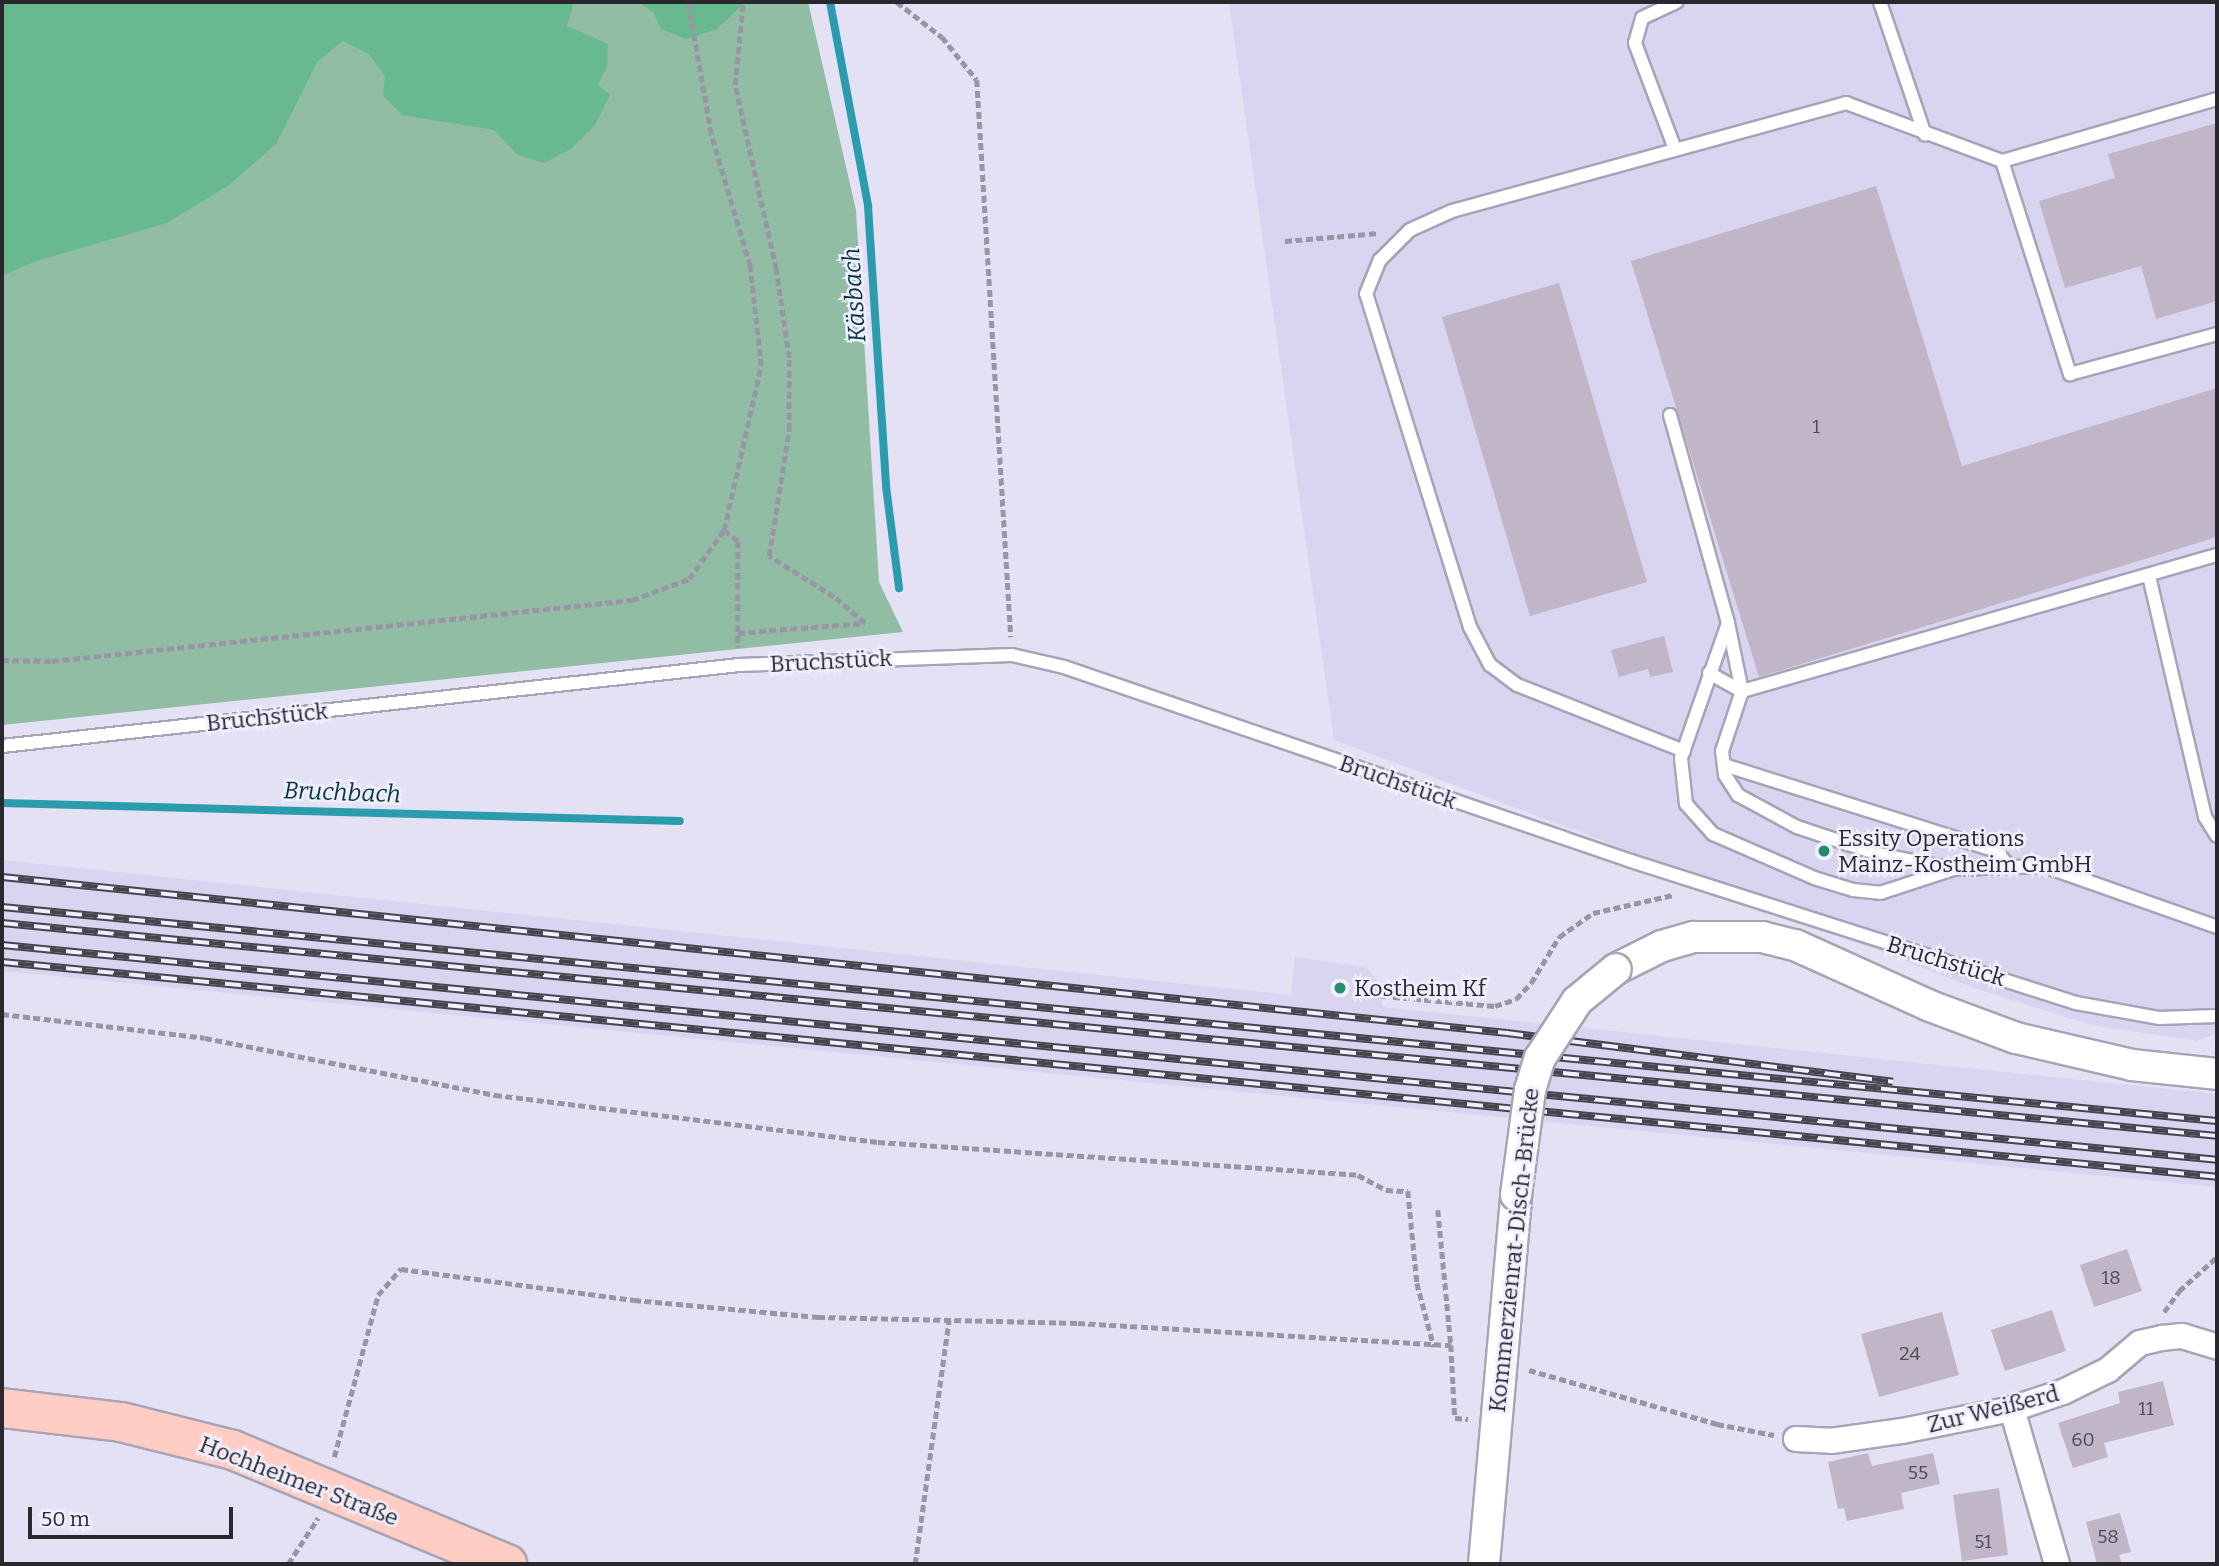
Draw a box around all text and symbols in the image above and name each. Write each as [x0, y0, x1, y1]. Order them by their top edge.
water label: Käsbach [837, 247, 873, 343]
house number: 1 [1812, 416, 1820, 438]
street label: Bruchstück [769, 644, 893, 678]
street label: Bruchstück [205, 697, 329, 737]
street label: Bruchstück [1336, 749, 1460, 815]
water label: Bruchbach [283, 777, 401, 809]
place label: Essity Operations Mainz-Kostheim GmbH [1838, 824, 2092, 878]
marker: Essity Operations Mainz-Kostheim GmbH [1816, 843, 1832, 859]
street label: Bruchstück [1883, 930, 2009, 992]
place label: Kostheim Kf [1354, 974, 1486, 1002]
marker: Kostheim Kf [1332, 980, 1348, 996]
street label: Kommerzienrat-Disch-Brücke [1483, 1086, 1545, 1414]
house number: 18 [2101, 1267, 2121, 1289]
house number: 24 [1899, 1343, 1921, 1365]
street label: Zur Weißerd [1924, 1379, 2062, 1439]
house number: 11 [2138, 1398, 2154, 1420]
house number: 60 [2071, 1429, 2095, 1451]
street label: Hochheimer Straße [196, 1430, 402, 1532]
house number: 55 [1908, 1462, 1928, 1484]
scale bar [32, 1492, 236, 1536]
text: 50 m [41, 1506, 90, 1532]
house number: 58 [2097, 1526, 2119, 1548]
house number: 51 [1974, 1531, 1992, 1553]

